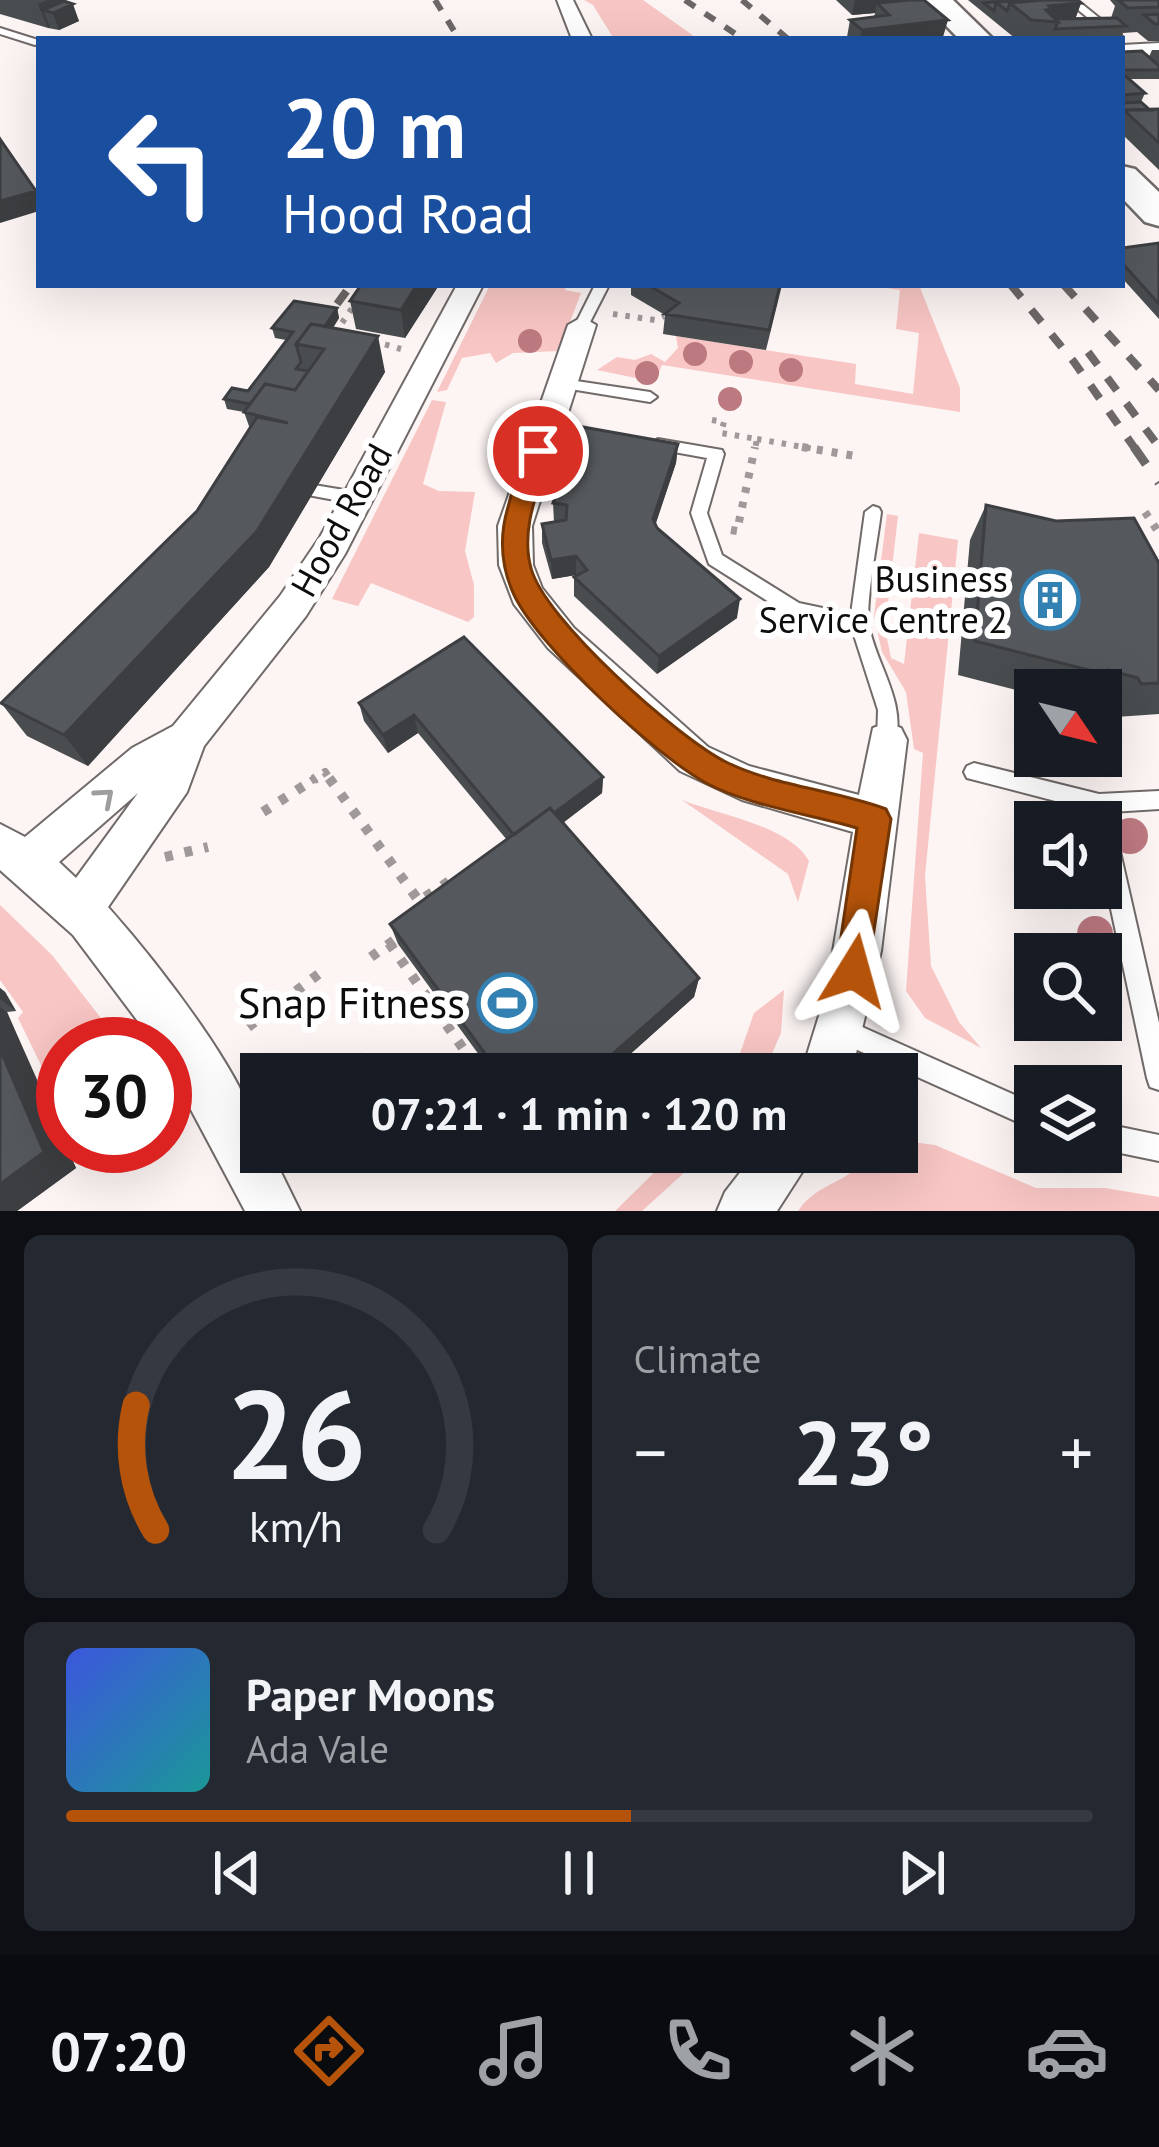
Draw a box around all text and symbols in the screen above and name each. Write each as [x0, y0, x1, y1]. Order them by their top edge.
text: 20 m [282, 72, 466, 181]
icon: left [84, 84, 240, 240]
text: Hood Road [282, 178, 534, 248]
pin [487, 400, 589, 502]
icon: arrive [505, 418, 571, 484]
street label: Hood Road [279, 435, 402, 605]
place label: Business Service Centre 2 [759, 555, 1008, 643]
building icon: Business Service Centre 2 [1019, 569, 1081, 631]
north arrow [1014, 669, 1122, 777]
map controls [1014, 669, 1122, 1173]
one-way arrow [91, 789, 113, 811]
button: sound [1014, 801, 1122, 909]
position arrow [791, 908, 917, 1034]
button: search [1014, 933, 1122, 1041]
sports icon: Snap Fitness [476, 972, 538, 1034]
place label: Snap Fitness [238, 975, 465, 1030]
speed limit sign: 30 [36, 1017, 192, 1173]
button: layers [1014, 1065, 1122, 1173]
text: 07:21 · 1 min · 120 m [371, 1084, 787, 1142]
text: Climate [634, 1333, 761, 1384]
text: 26 [225, 1352, 367, 1513]
text: 23° [793, 1393, 934, 1510]
text: − [634, 1409, 667, 1494]
text: + [1060, 1409, 1093, 1494]
text: km/h [249, 1497, 343, 1553]
text: Paper Moons [246, 1665, 495, 1723]
text: Ada Vale [246, 1723, 389, 1774]
icon: previous [204, 1840, 270, 1906]
icon: pause [546, 1840, 612, 1906]
icon: next [889, 1840, 955, 1906]
icon: directions [287, 2009, 371, 2093]
icon: music [472, 2009, 556, 2093]
icon: phone [656, 2009, 740, 2093]
icon: climate [840, 2009, 924, 2093]
icon: car [1025, 2009, 1109, 2093]
text: 07:20 [50, 2016, 187, 2086]

